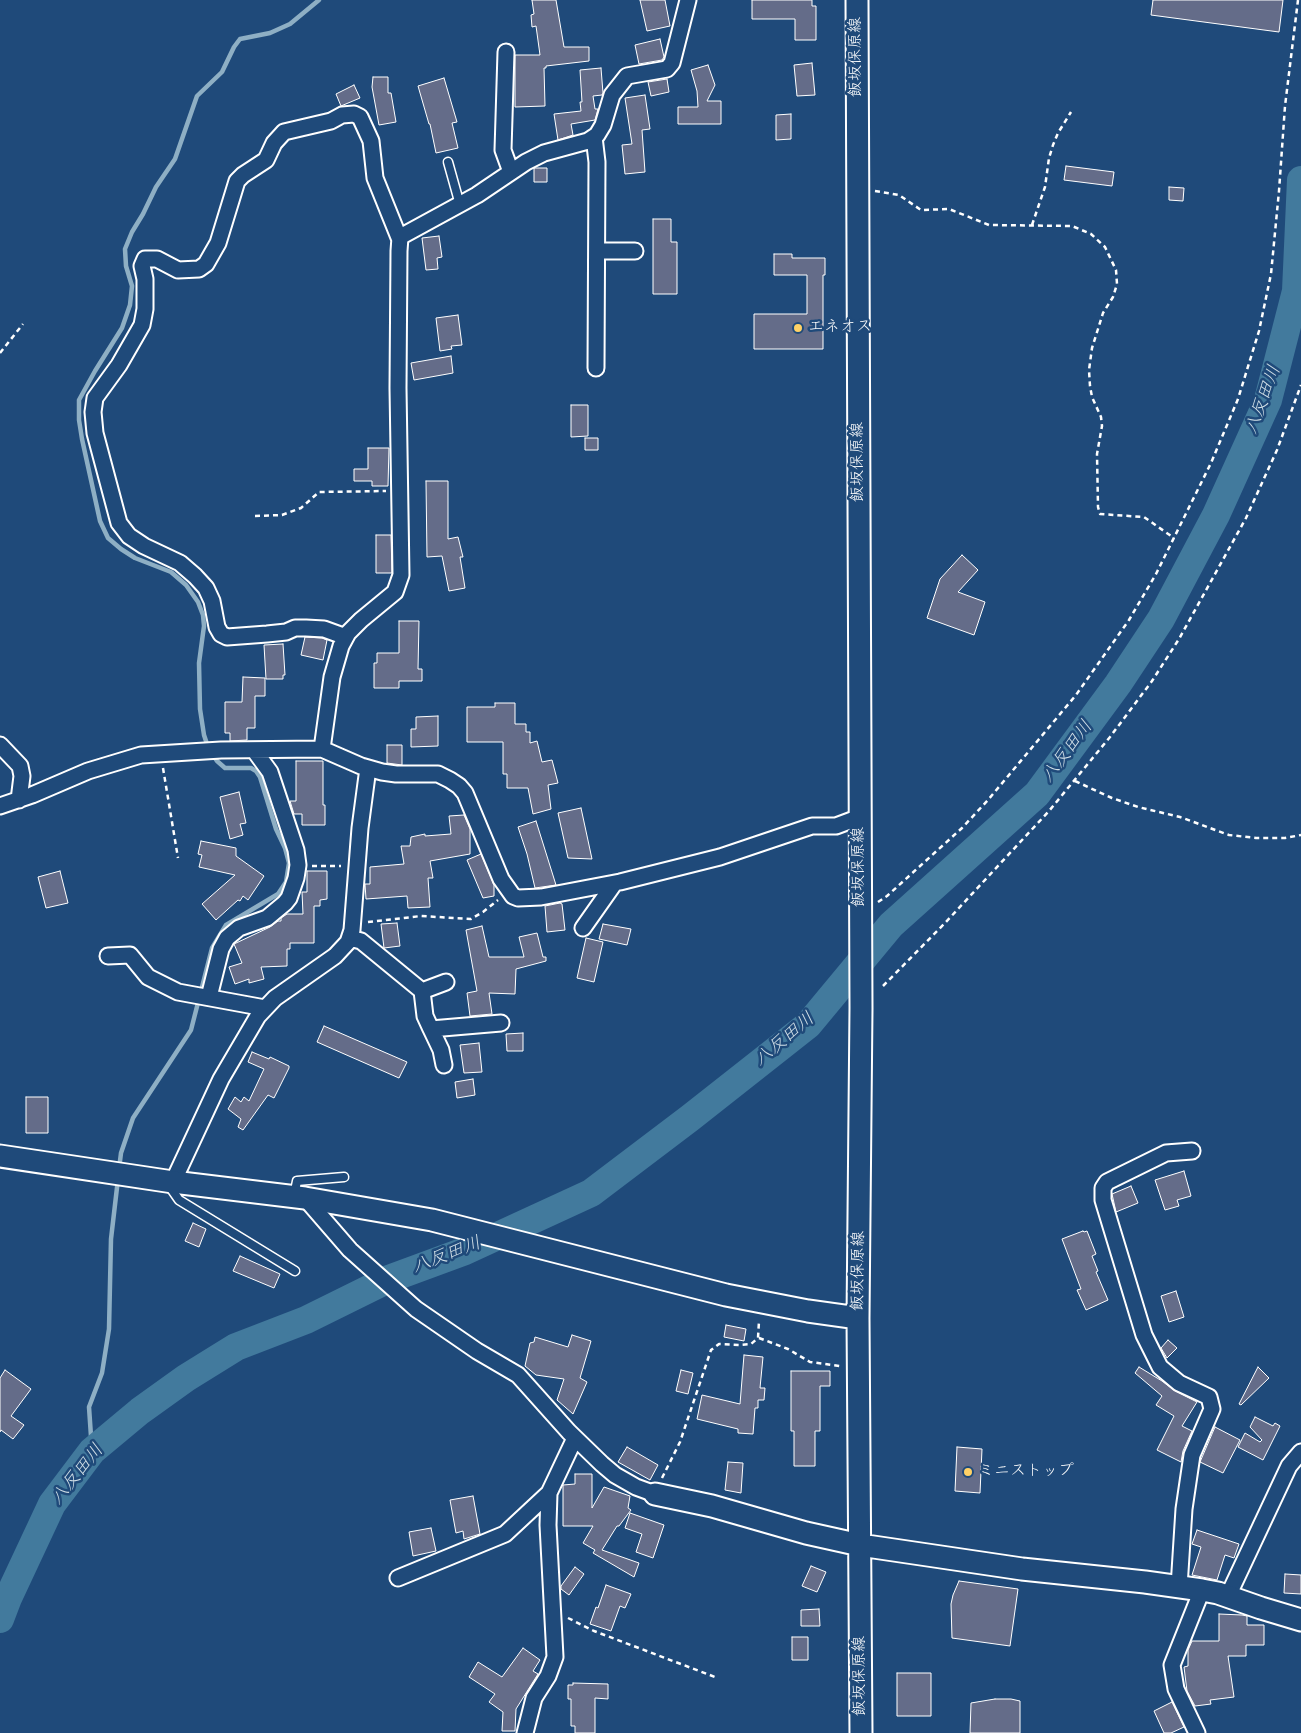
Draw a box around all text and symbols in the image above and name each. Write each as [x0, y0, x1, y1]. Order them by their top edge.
street label: 飯坂保原線 [847, 17, 867, 97]
place label: エネオス [808, 318, 872, 338]
marker: エネオス [792, 322, 804, 334]
water label: 八反田川 [1242, 362, 1286, 438]
street label: 飯坂保原線 [849, 422, 869, 502]
water label: 八反田川 [1038, 717, 1098, 787]
street label: 飯坂保原線 [850, 827, 870, 907]
water label: 八反田川 [750, 1009, 820, 1071]
street label: 飯坂保原線 [849, 1231, 869, 1311]
water label: 八反田川 [410, 1233, 484, 1279]
water label: 八反田川 [47, 1440, 109, 1510]
place label: ミニストップ [978, 1462, 1074, 1482]
marker: ミニストップ [962, 1466, 974, 1478]
street label: 飯坂保原線 [851, 1636, 871, 1716]

